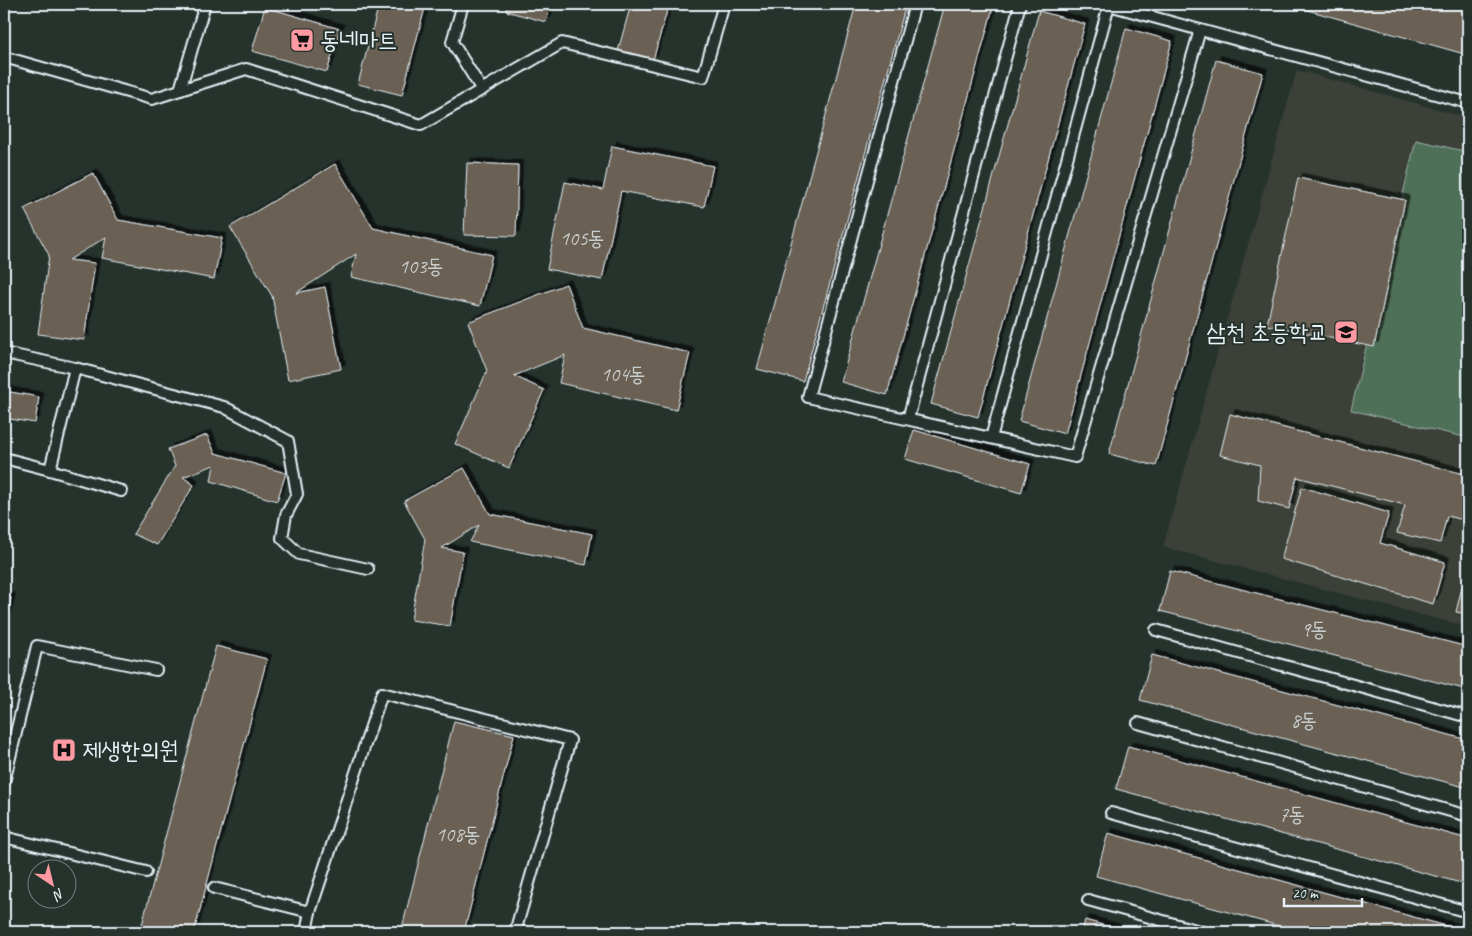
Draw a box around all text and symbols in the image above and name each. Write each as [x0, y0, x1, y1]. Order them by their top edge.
place label: 동네마트 [320, 25, 397, 55]
supermarket icon: 동네마트 [289, 27, 315, 53]
house number: 105동 [559, 225, 605, 251]
house number: 103동 [398, 253, 444, 279]
place label: 삼천 초등학교 [1206, 317, 1328, 347]
school or university icon: 삼천 초등학교 [1333, 319, 1359, 345]
house number: 104동 [600, 361, 646, 387]
house number: 9동 [1301, 616, 1327, 642]
house number: 8동 [1291, 707, 1317, 733]
place label: 제생한의원 [82, 735, 179, 765]
hospital icon: 제생한의원 [51, 737, 77, 763]
house number: 7동 [1279, 801, 1305, 827]
house number: 108동 [435, 821, 481, 847]
north arrow [28, 858, 78, 908]
scale bar [1284, 876, 1362, 908]
text: 20 m [1292, 884, 1319, 903]
text: N [49, 885, 68, 905]

